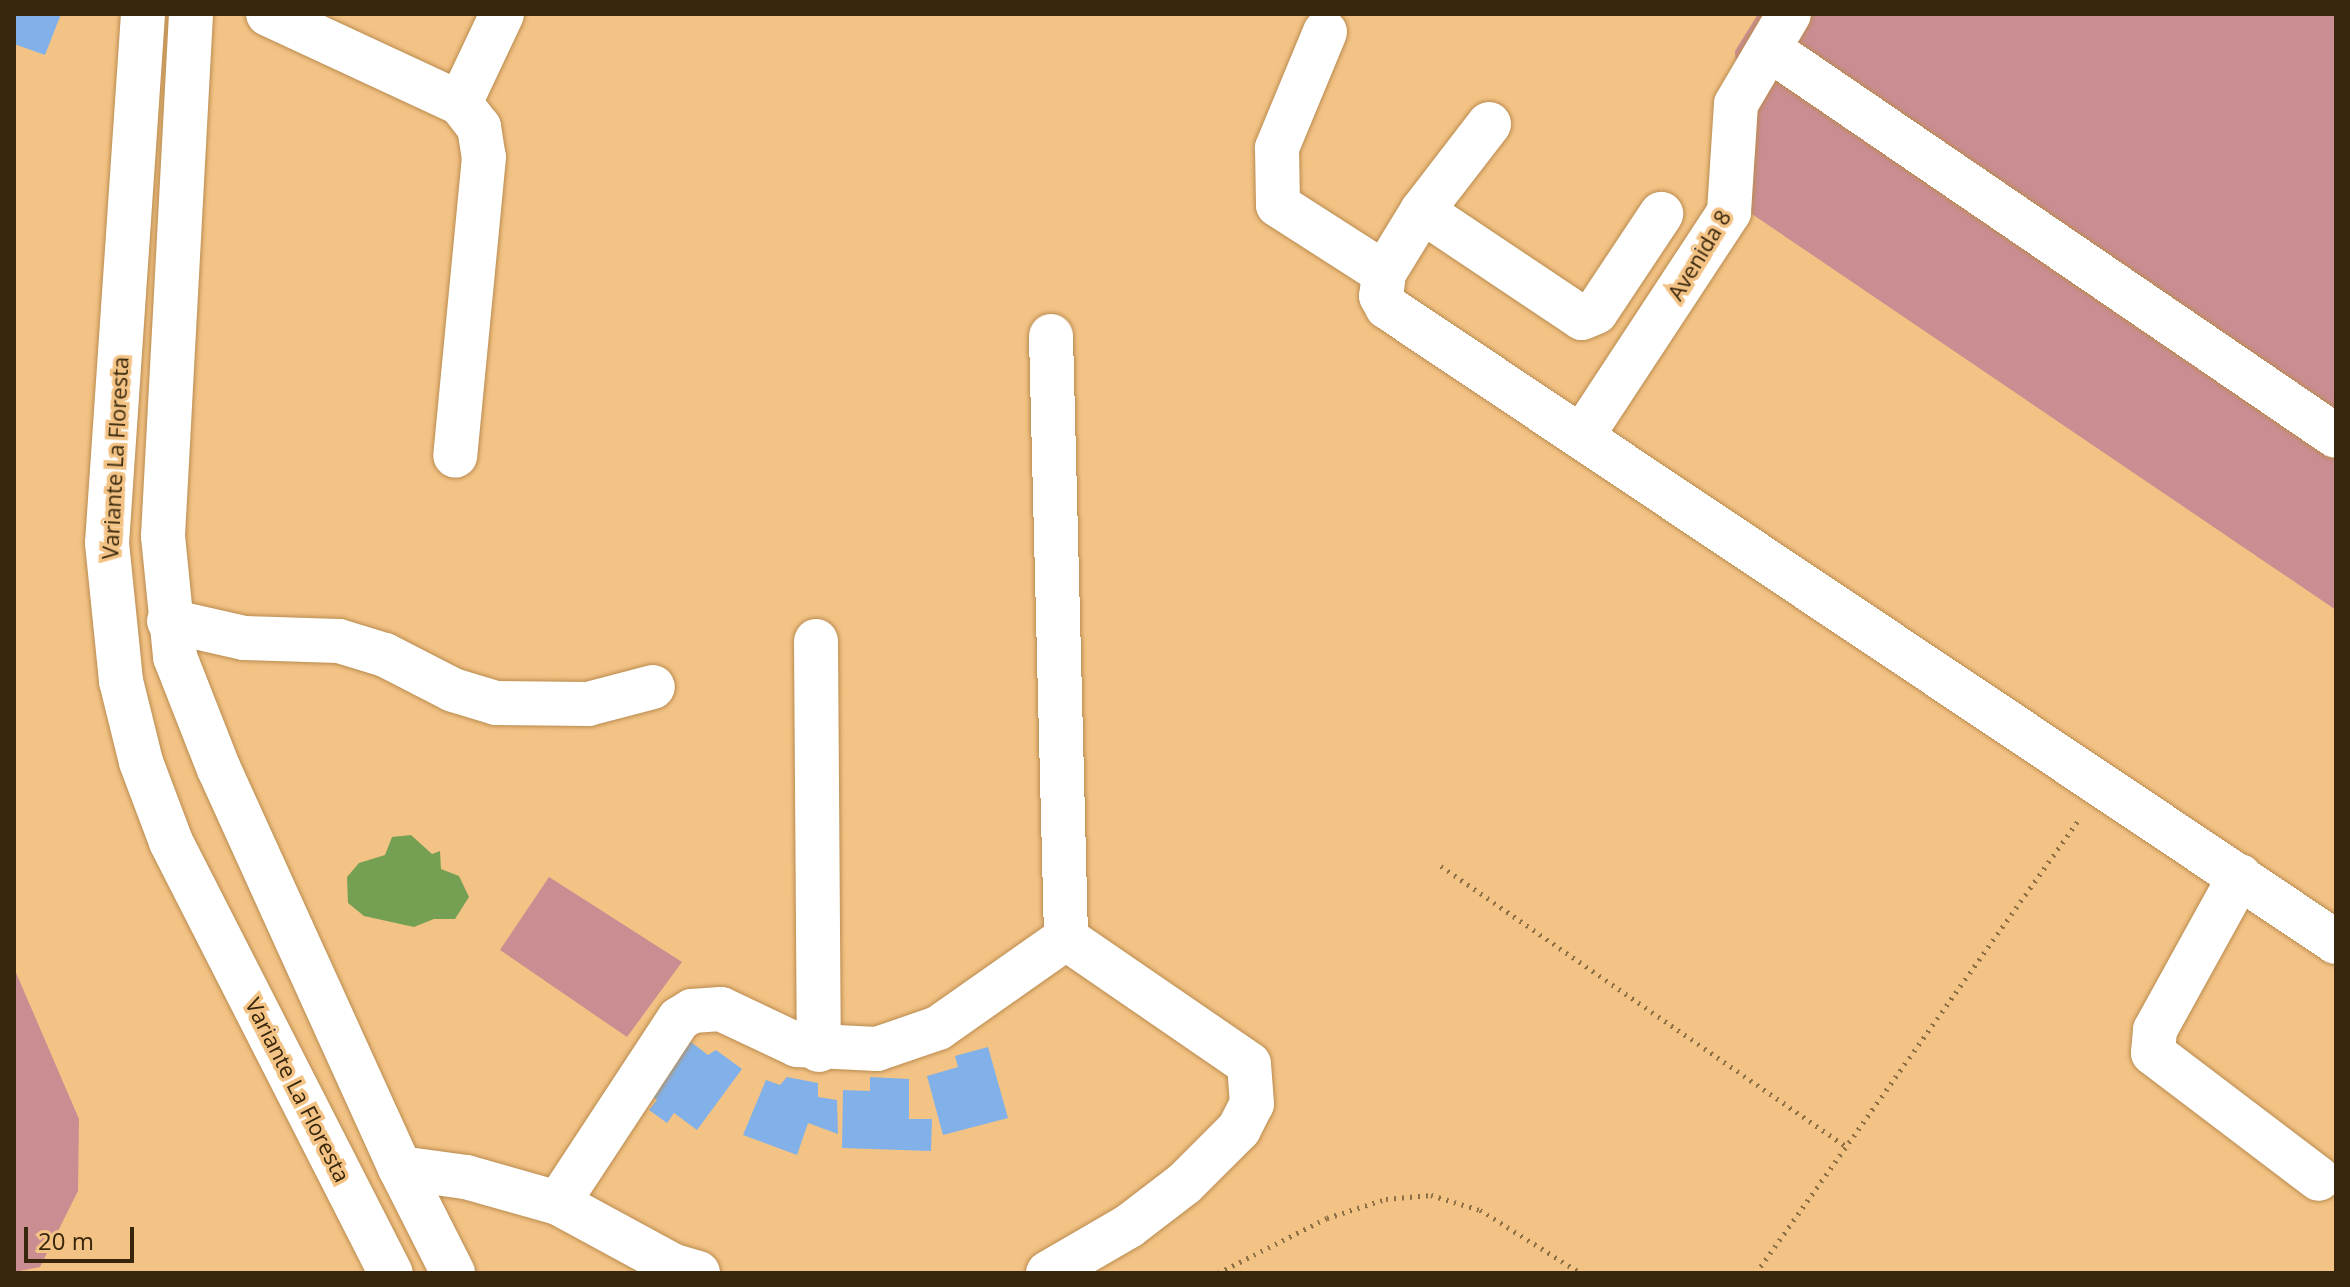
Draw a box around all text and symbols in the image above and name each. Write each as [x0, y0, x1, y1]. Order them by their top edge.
street label: Avenida 8 [1662, 205, 1736, 305]
street label: Variante La Floresta [97, 356, 133, 560]
street label: Variante La Floresta [240, 994, 356, 1186]
scale bar [28, 1211, 138, 1261]
text: 20 m [38, 1224, 94, 1257]

